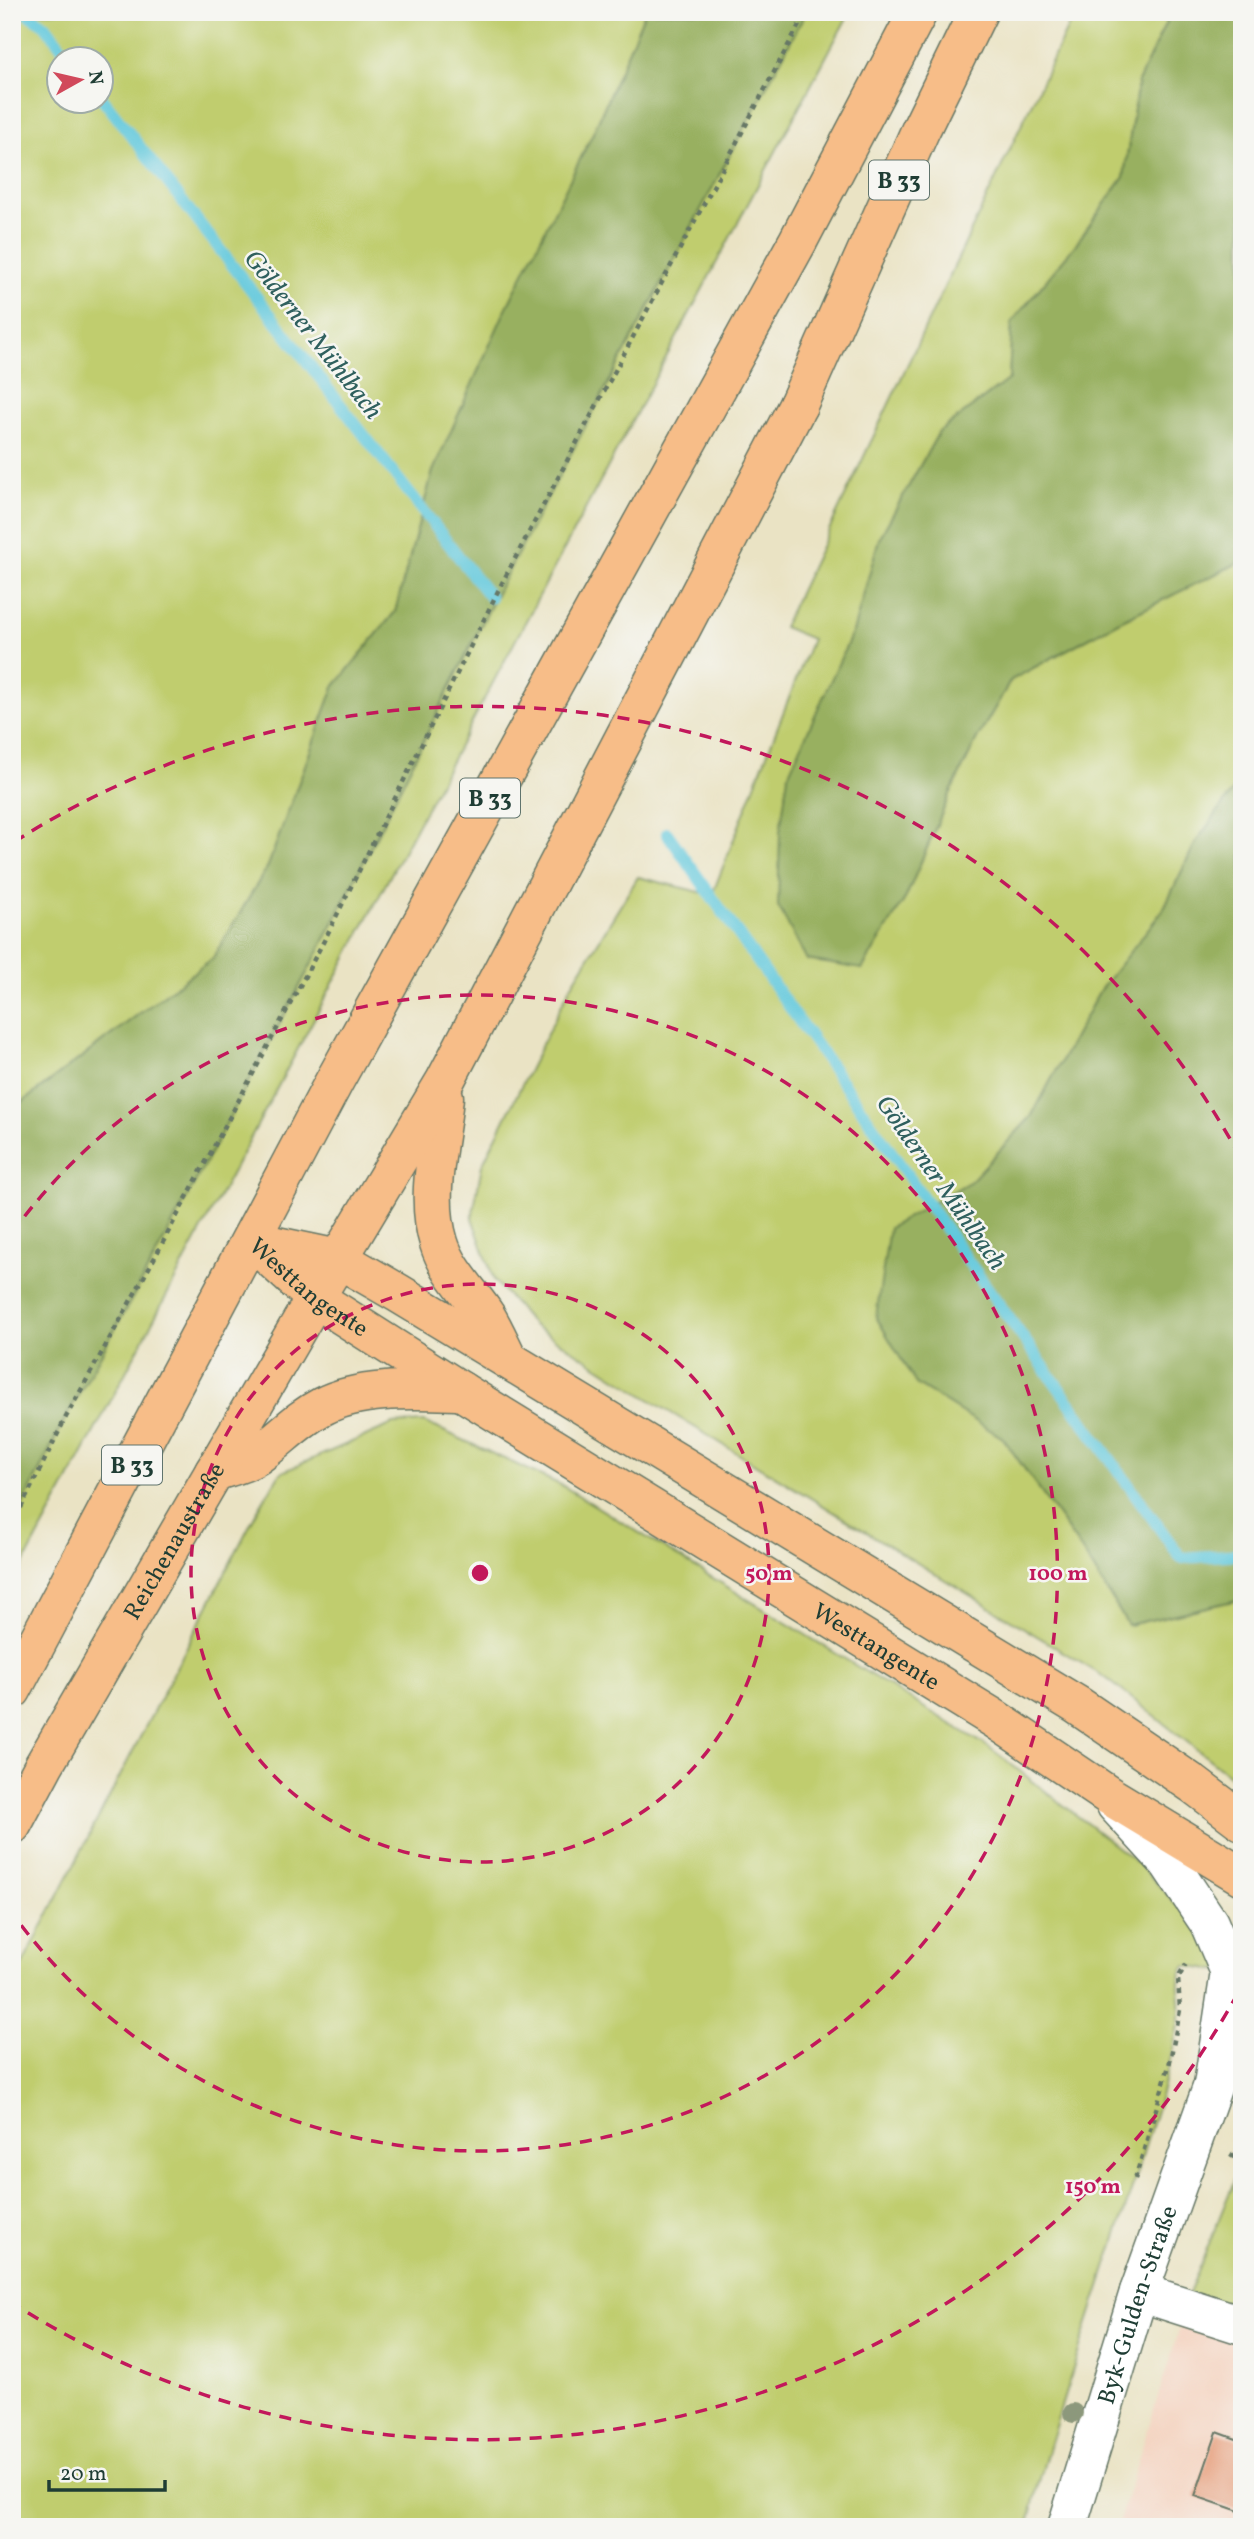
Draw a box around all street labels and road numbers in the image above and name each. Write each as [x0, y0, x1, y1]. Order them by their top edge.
road number: B 33 [869, 160, 929, 200]
road number: B 33 [460, 778, 520, 818]
street label: Westtangente [240, 1231, 374, 1347]
road number: B 33 [102, 1446, 162, 1484]
street label: Reichenaustraße [117, 1457, 235, 1627]
street label: Westtangente [805, 1596, 946, 1700]
street label: Byk-Gulden-Straße [1090, 2201, 1188, 2409]

